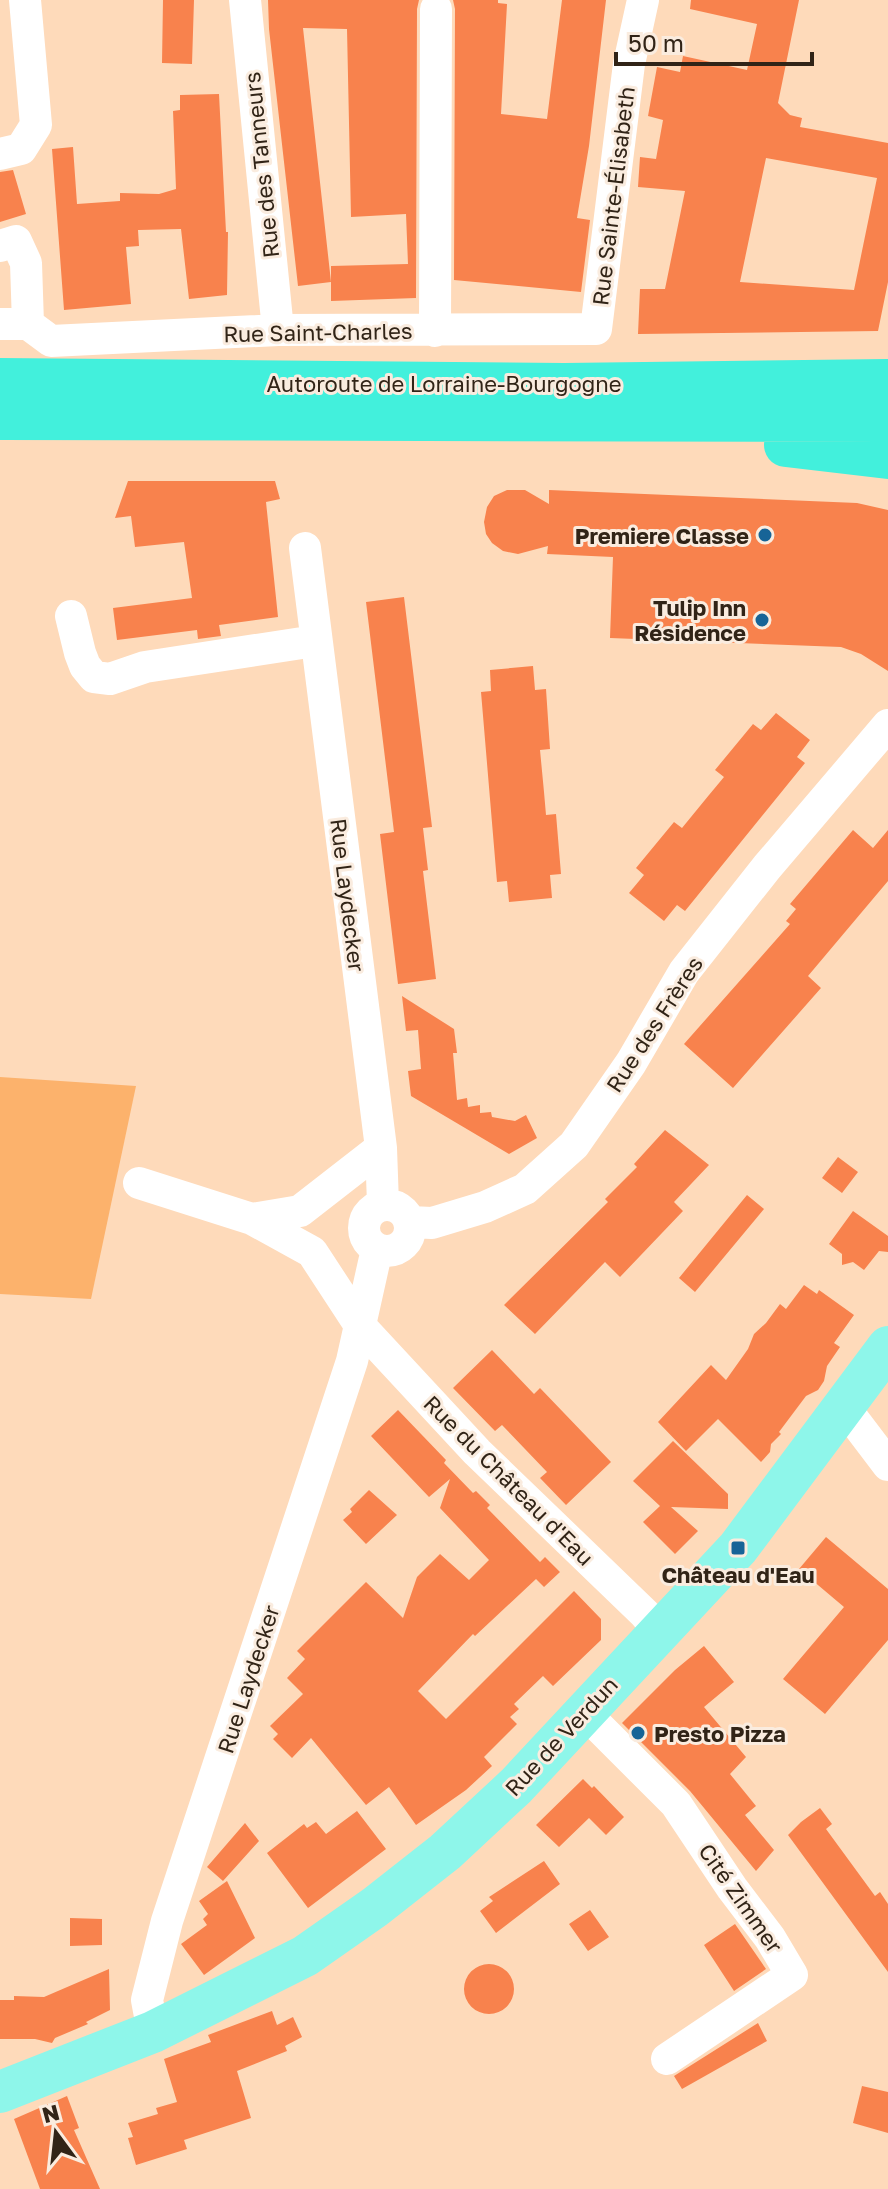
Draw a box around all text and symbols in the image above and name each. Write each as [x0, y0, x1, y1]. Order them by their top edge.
scale bar [616, 16, 812, 66]
text: 50 m [628, 28, 684, 57]
street label: Rue des Tanneurs [238, 71, 284, 259]
street label: Rue Sainte-Élisabeth [586, 85, 640, 307]
street label: Rue Saint-Charles [223, 317, 413, 347]
street label: Autoroute de Lorraine-Bourgogne [267, 370, 621, 397]
place label: Premiere Classe [575, 522, 749, 549]
marker: Premiere Classe [756, 526, 774, 544]
place label: Tulip Inn Résidence [634, 594, 746, 646]
marker: Tulip Inn Résidence [753, 611, 771, 629]
street label: Rue Laydecker [325, 817, 371, 974]
street label: Rue des Frères [600, 951, 708, 1097]
street label: Rue du Château d'Eau [418, 1389, 600, 1571]
marker: Château d'Eau [729, 1539, 747, 1557]
place label: Château d'Eau [661, 1561, 815, 1588]
street label: Rue Laydecker [211, 1601, 285, 1757]
street label: Rue de Verdun [499, 1671, 623, 1801]
place label: Presto Pizza [654, 1720, 786, 1747]
marker: Presto Pizza [629, 1724, 647, 1742]
street label: Cité Zimmer [693, 1838, 789, 1958]
north arrow [16, 2093, 96, 2173]
text: N [39, 2098, 62, 2128]

